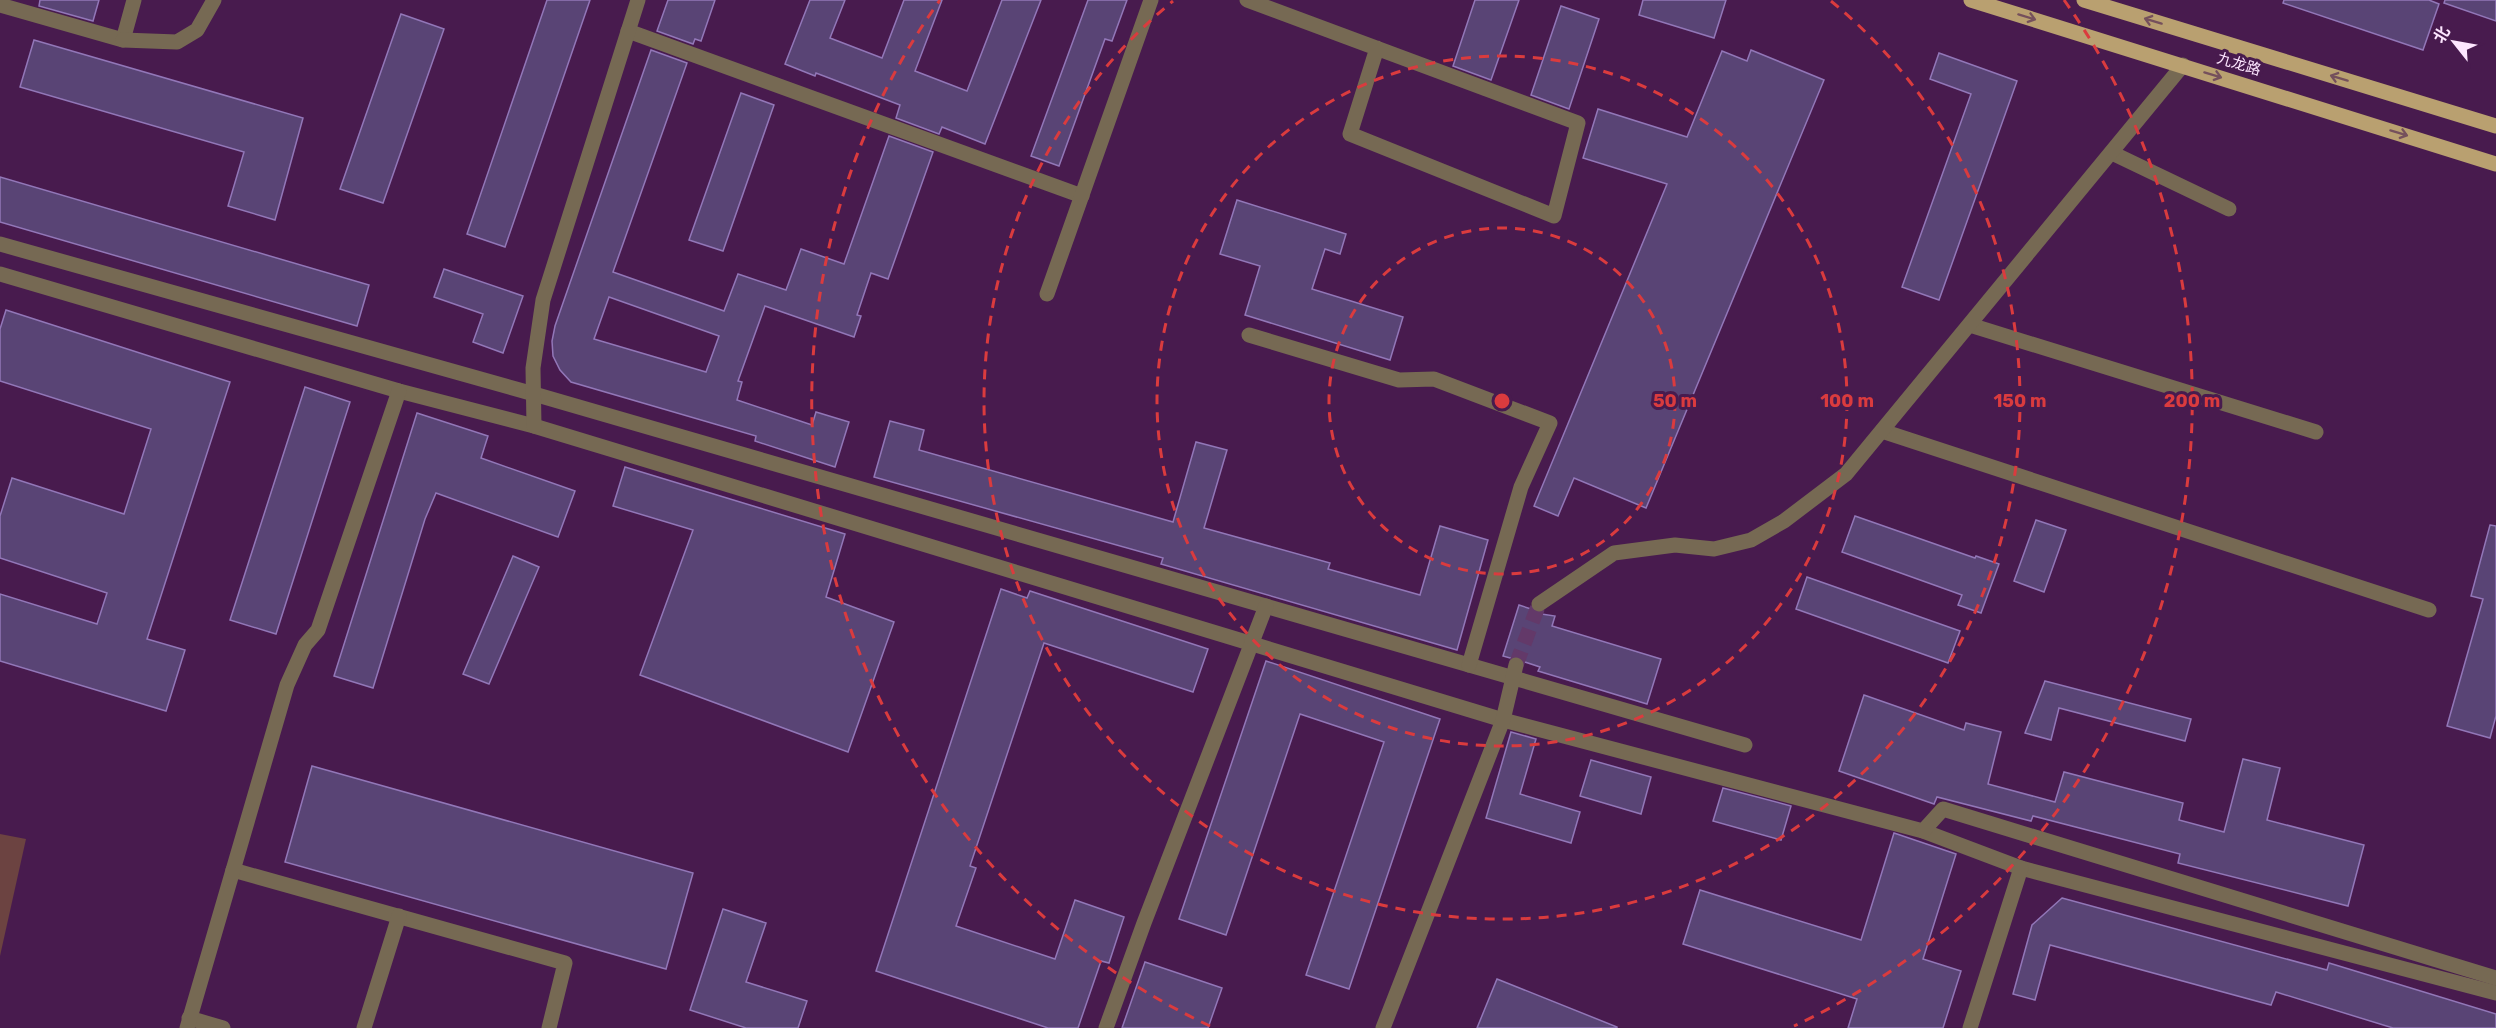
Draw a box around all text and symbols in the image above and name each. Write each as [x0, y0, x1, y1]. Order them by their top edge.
one-way arrow [2017, 12, 2036, 23]
north arrow [2424, 12, 2484, 72]
one-way arrow [2144, 15, 2163, 26]
text: 北 [2429, 23, 2454, 46]
street label: 九龙路 [2215, 49, 2263, 79]
one-way arrow [2203, 70, 2222, 81]
one-way arrow [2330, 72, 2349, 83]
one-way arrow [2389, 128, 2408, 139]
text: 50 m [1653, 390, 1697, 412]
text: 100 m [1820, 390, 1874, 412]
text: 150 m [1993, 390, 2047, 412]
text: 200 m [2164, 390, 2220, 412]
centre of rings [1492, 391, 1512, 411]

